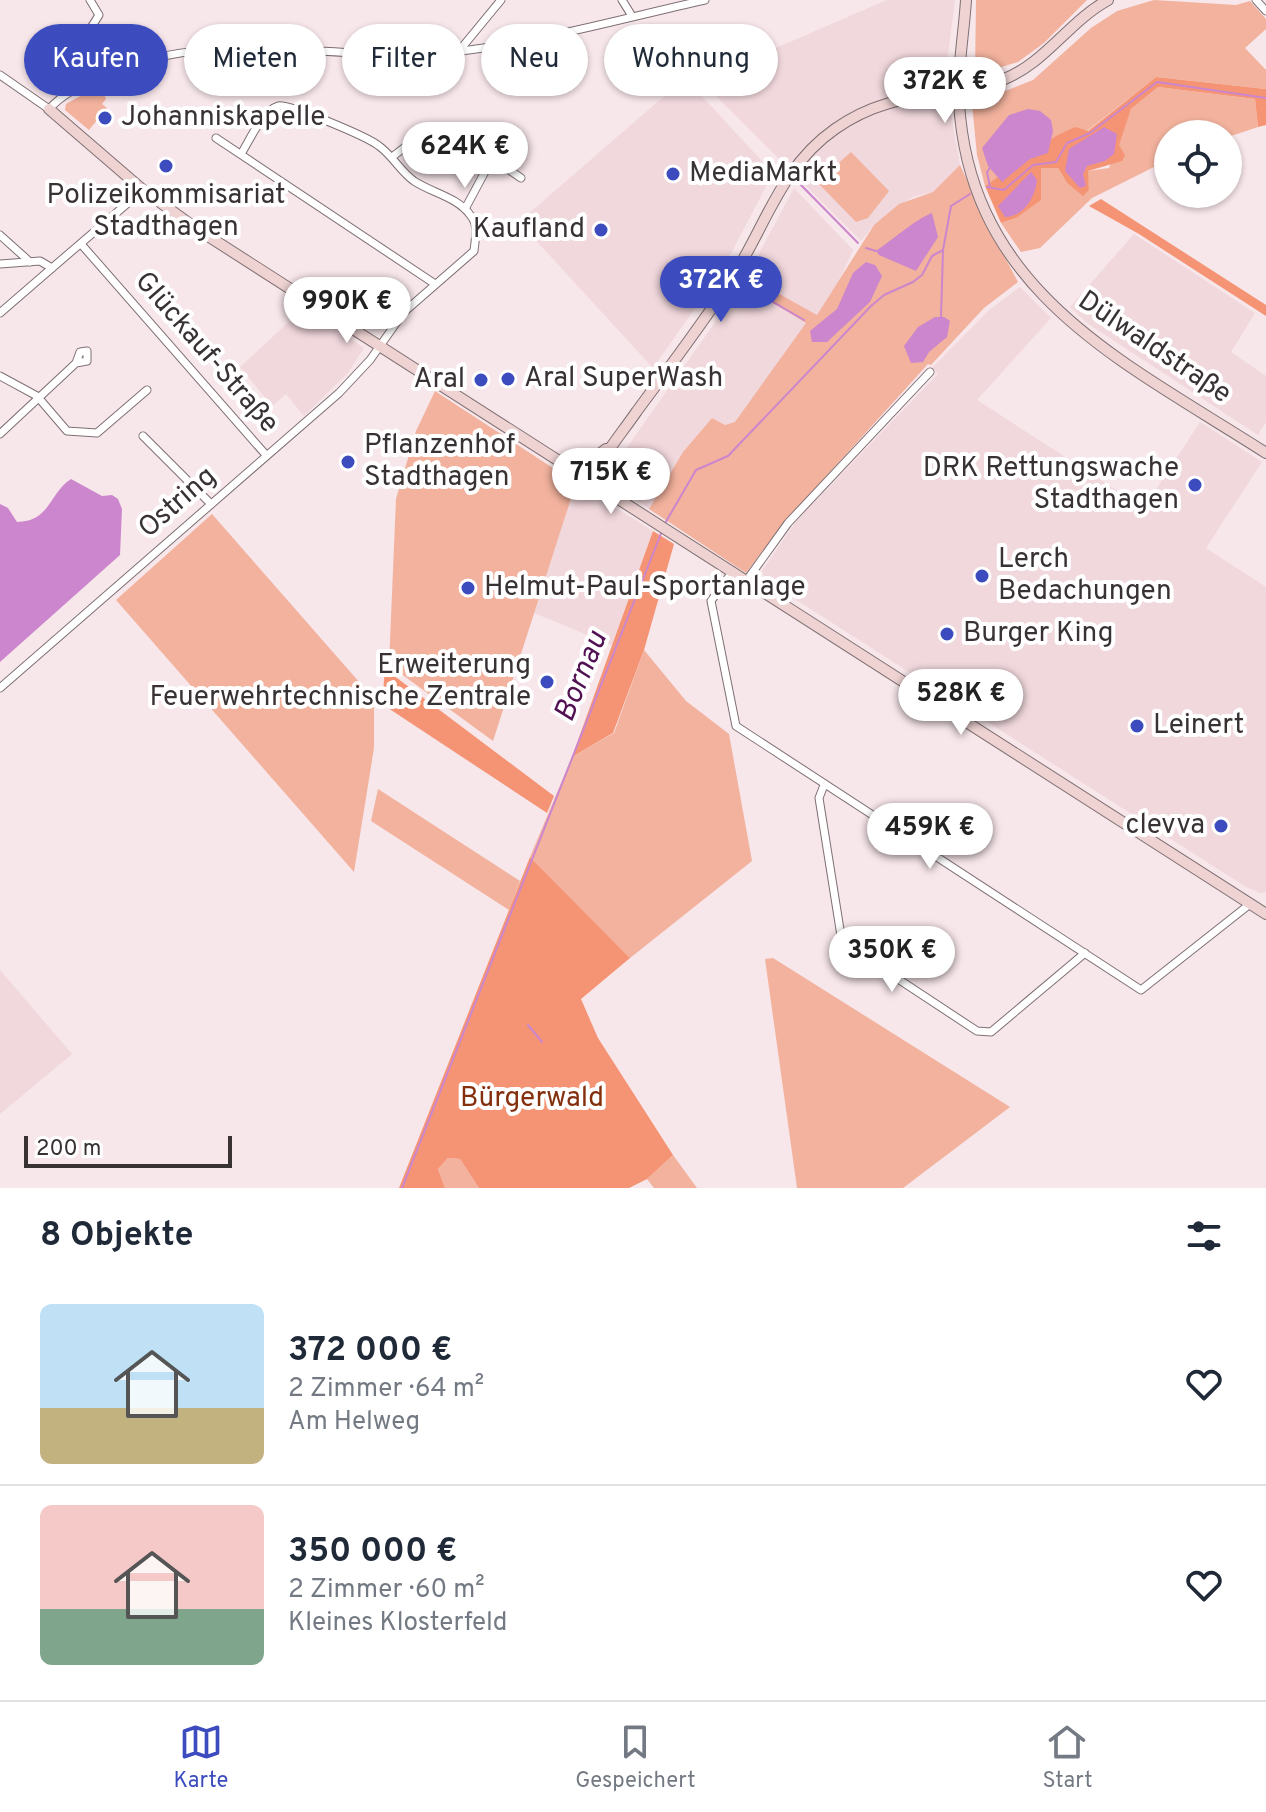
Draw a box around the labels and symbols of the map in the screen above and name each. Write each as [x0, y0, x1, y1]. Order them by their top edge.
pin: 372K € [880, 57, 1010, 125]
place label: Johanniskapelle [121, 100, 325, 136]
marker: Johanniskapelle [96, 109, 114, 127]
pin: 624K € [400, 122, 530, 190]
place label: MediaMarkt [689, 156, 837, 192]
marker: Polizeikommisariat Stadthagen [157, 157, 175, 175]
marker: MediaMarkt [664, 165, 682, 183]
place label: Polizeikommisariat Stadthagen [47, 178, 285, 246]
place label: Kaufland [473, 212, 585, 248]
marker: Kaufland [592, 221, 610, 239]
pin: 372K € [656, 256, 786, 324]
street label: Glückauf-Straße [126, 265, 286, 441]
pin: 990K € [282, 277, 412, 345]
street label: Dülwaldstraße [1070, 283, 1238, 413]
place label: Aral SuperWash [524, 361, 723, 397]
place label: Aral [414, 362, 465, 398]
marker: Aral SuperWash [499, 370, 517, 388]
marker: Aral [472, 371, 490, 389]
place label: Pflanzenhof Stadthagen [364, 428, 515, 496]
pin: 715K € [546, 448, 676, 516]
place label: DRK Rettungswache Stadthagen [923, 451, 1179, 519]
marker: Pflanzenhof Stadthagen [339, 453, 357, 471]
street label: Ostring [132, 459, 224, 547]
marker: DRK Rettungswache Stadthagen [1186, 476, 1204, 494]
place label: Lerch Bedachungen [998, 542, 1172, 610]
marker: Lerch Bedachungen [973, 567, 991, 585]
place label: Helmut-Paul-Sportanlage [484, 570, 806, 606]
marker: Helmut-Paul-Sportanlage [459, 579, 477, 597]
place label: Burger King [963, 616, 1114, 652]
marker: Burger King [938, 625, 956, 643]
water label: Bornau [547, 626, 617, 728]
place label: Erweiterung Feuerwehrtechnische Zentrale [149, 648, 531, 716]
pin: 528K € [896, 669, 1026, 737]
marker: Erweiterung Feuerwehrtechnische Zentrale [538, 673, 556, 691]
place label: Leinert [1153, 708, 1244, 744]
marker: Leinert [1128, 717, 1146, 735]
pin: 459K € [865, 803, 995, 871]
place label: clevva [1126, 808, 1205, 844]
marker: clevva [1212, 817, 1230, 835]
pin: 350K € [827, 926, 957, 994]
park label: Bürgerwald [460, 1081, 604, 1117]
scale bar [24, 1132, 232, 1168]

